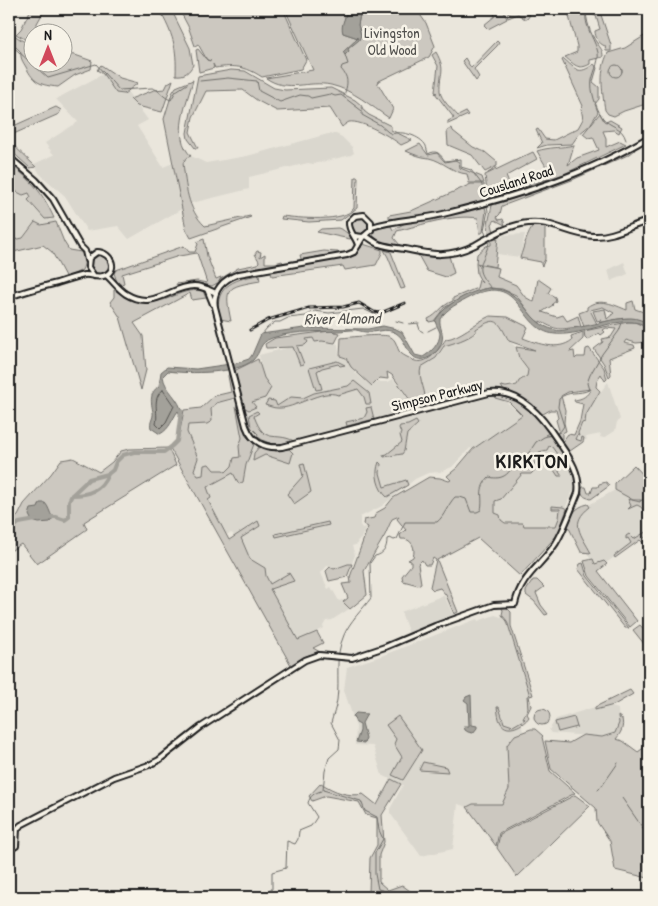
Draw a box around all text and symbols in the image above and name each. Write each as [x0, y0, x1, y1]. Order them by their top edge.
north arrow [22, 22, 72, 72]
park label: Livingston Old Wood [364, 22, 420, 60]
text: N [44, 25, 52, 44]
street label: Cousland Road [476, 159, 556, 203]
water label: River Almond [304, 306, 383, 330]
street label: Simpson Parkway [389, 374, 485, 416]
district label: KIRKTON [496, 447, 568, 474]

